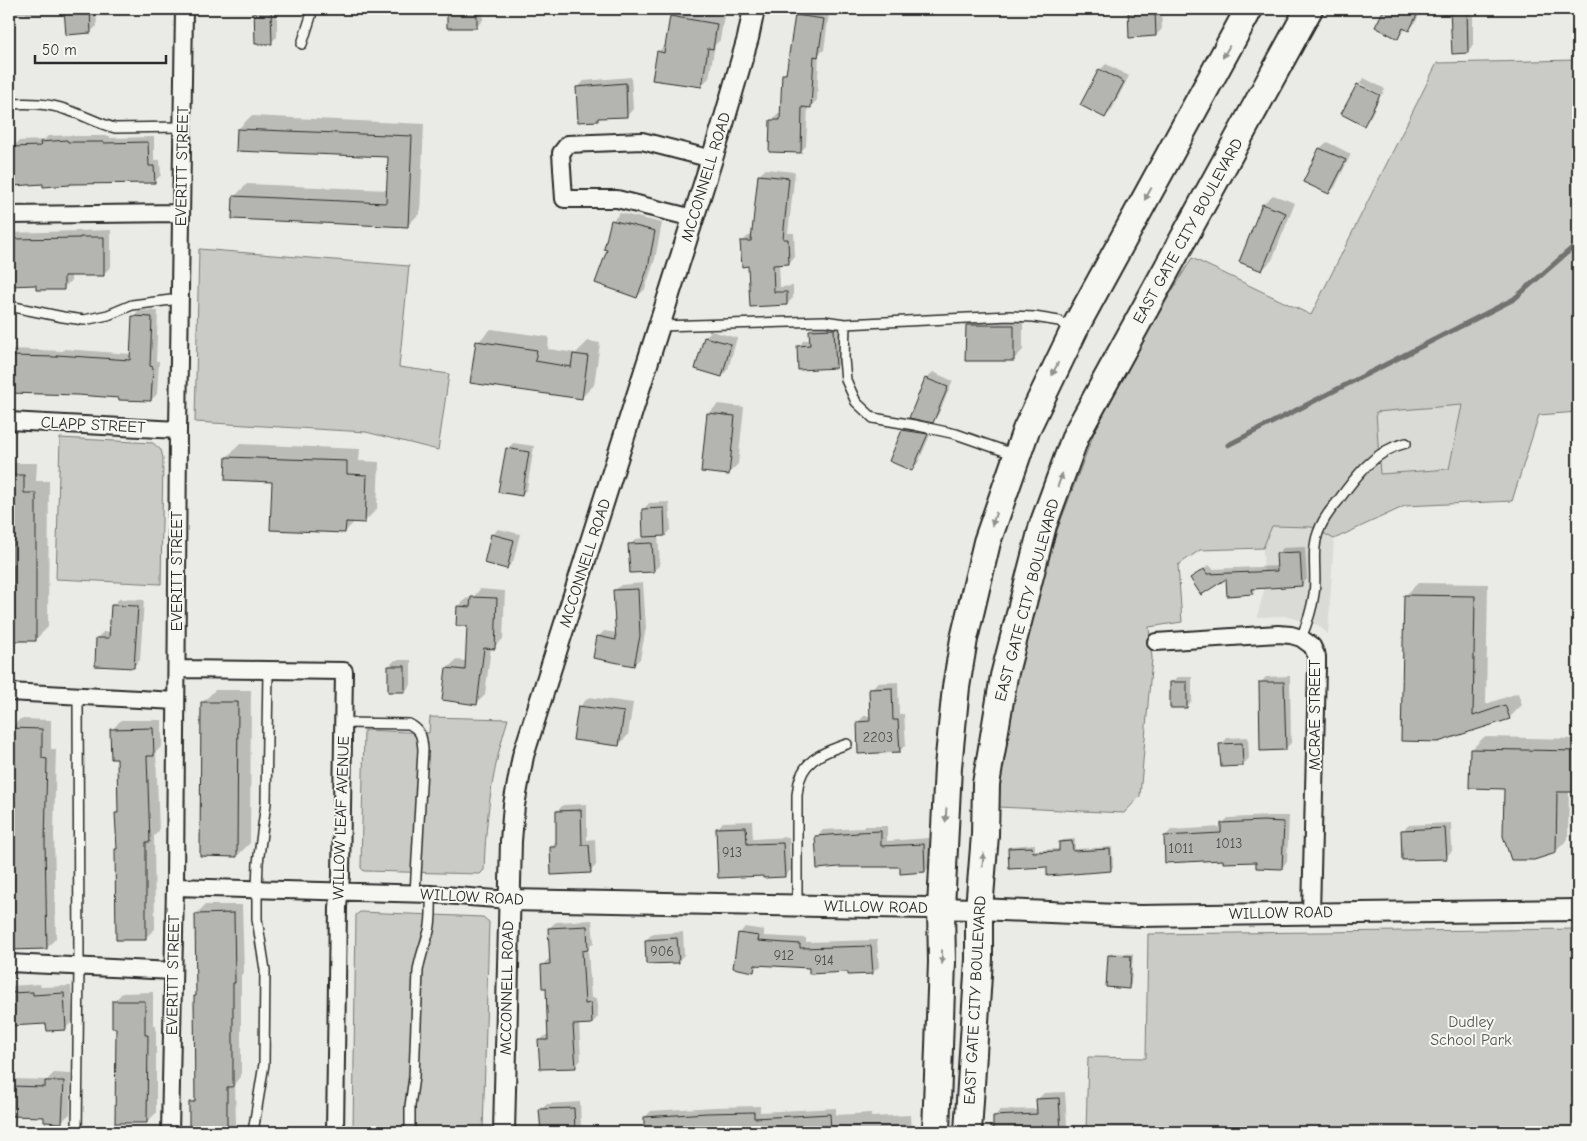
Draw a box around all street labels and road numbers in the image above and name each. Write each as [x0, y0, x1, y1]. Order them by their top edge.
street label: EVERITT STREET [172, 105, 192, 226]
street label: MCCONNELL ROAD [678, 110, 734, 244]
street label: EAST GATE CITY BOULEVARD [1129, 135, 1247, 327]
street label: CLAPP STREET [40, 413, 146, 437]
street label: MCCONNELL ROAD [556, 496, 614, 630]
street label: EAST GATE CITY BOULEVARD [991, 497, 1063, 703]
street label: EVERITT STREET [168, 510, 186, 631]
street label: MCRAE STREET [1306, 659, 1324, 771]
street label: WILLOW LEAF AVENUE [329, 735, 353, 900]
street label: WILLOW ROAD [420, 885, 524, 909]
street label: EAST GATE CITY BOULEVARD [961, 895, 989, 1105]
street label: WILLOW ROAD [824, 897, 928, 917]
street label: WILLOW ROAD [1229, 903, 1333, 923]
street label: EVERITT STREET [163, 914, 183, 1035]
street label: MCCONNELL ROAD [497, 921, 517, 1055]

